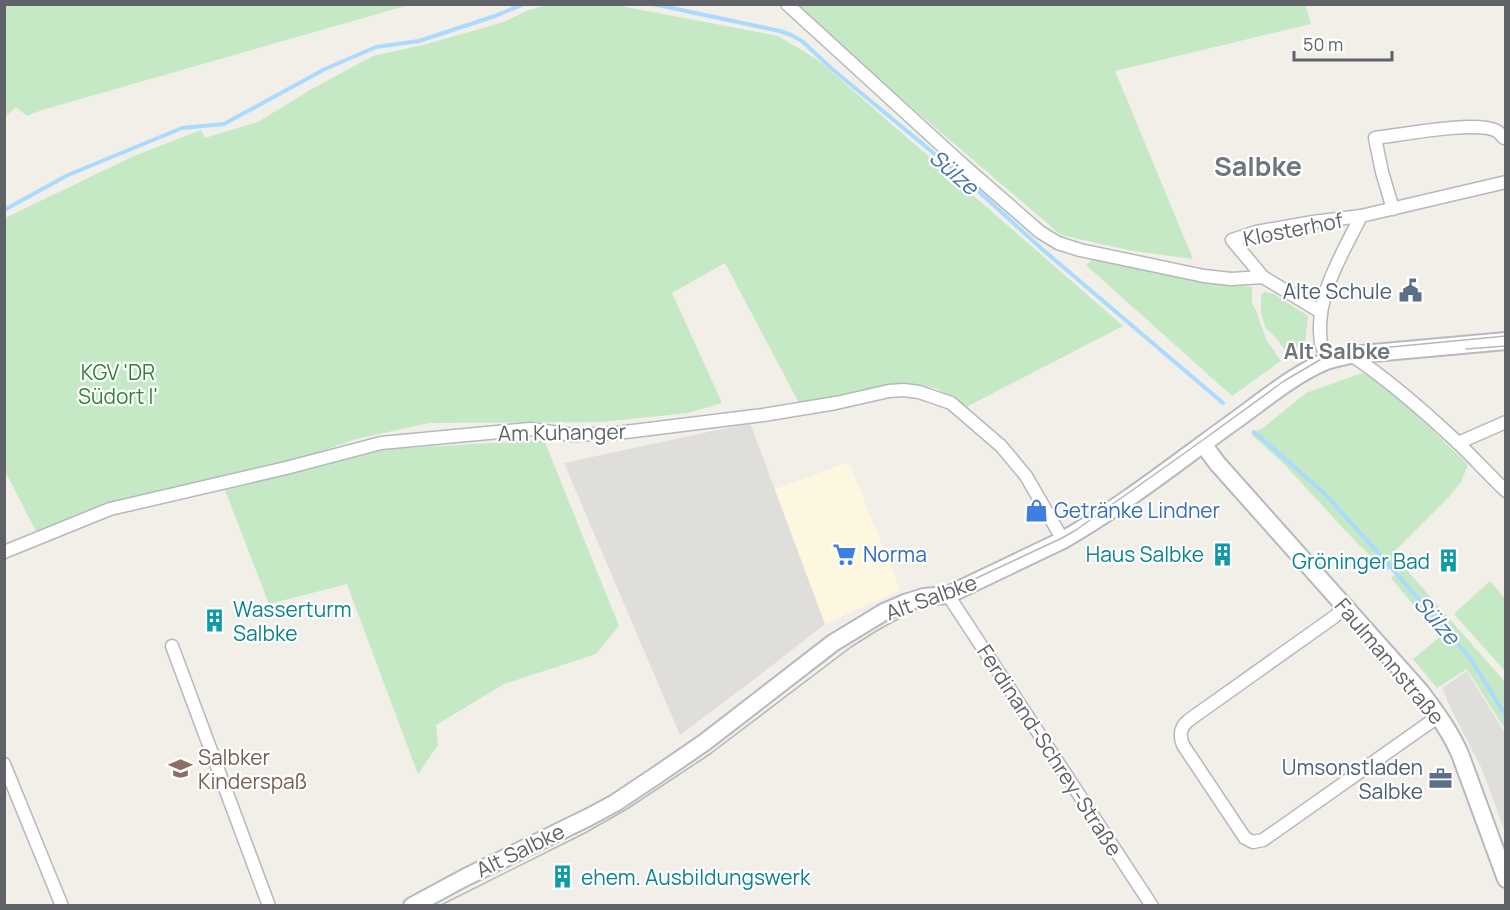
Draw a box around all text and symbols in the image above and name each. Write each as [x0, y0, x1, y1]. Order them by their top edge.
scale bar [1294, 24, 1392, 62]
text: 50 m [1303, 32, 1343, 56]
water label: Sülze [923, 143, 986, 202]
district label: Salbke [1214, 147, 1302, 184]
street label: Klosterhof [1241, 206, 1346, 252]
place label: Alte Schule [1283, 277, 1392, 305]
public building icon: Alte Schule [1397, 278, 1423, 304]
district label: Alt Salbke [1284, 336, 1390, 366]
park label: KGV 'DR Südort I' [78, 358, 158, 410]
street label: Am Kuhanger [498, 417, 627, 447]
place label: Getränke Lindner [1054, 496, 1221, 524]
shop icon: Getränke Lindner [1023, 497, 1049, 523]
place label: Norma [863, 540, 927, 568]
place label: Haus Salbke [1086, 540, 1204, 568]
supermarket icon: Norma [832, 541, 858, 567]
building icon: Haus Salbke [1209, 541, 1235, 567]
place label: Gröninger Bad [1292, 547, 1430, 575]
building icon: Gröninger Bad [1435, 548, 1461, 574]
street label: Alt Salbke [881, 568, 981, 626]
water label: Sülze [1408, 589, 1467, 652]
street label: Faulmannstraße [1329, 592, 1451, 730]
place label: Wasserturm Salbke [233, 595, 352, 647]
building icon: Wasserturm Salbke [202, 608, 228, 634]
street label: Ferdinand-Schrey-Straße [971, 639, 1129, 861]
place label: Salbker Kinderspaß [198, 743, 307, 795]
place label: Umsonstladen Salbke [1282, 753, 1423, 805]
school or university icon: Salbker Kinderspaß [167, 756, 193, 782]
office icon: Umsonstladen Salbke [1428, 766, 1454, 792]
street label: Alt Salbke [471, 817, 569, 883]
place label: ehem. Ausbildungswerk [581, 863, 811, 891]
building icon: ehem. Ausbildungswerk [550, 864, 576, 890]

